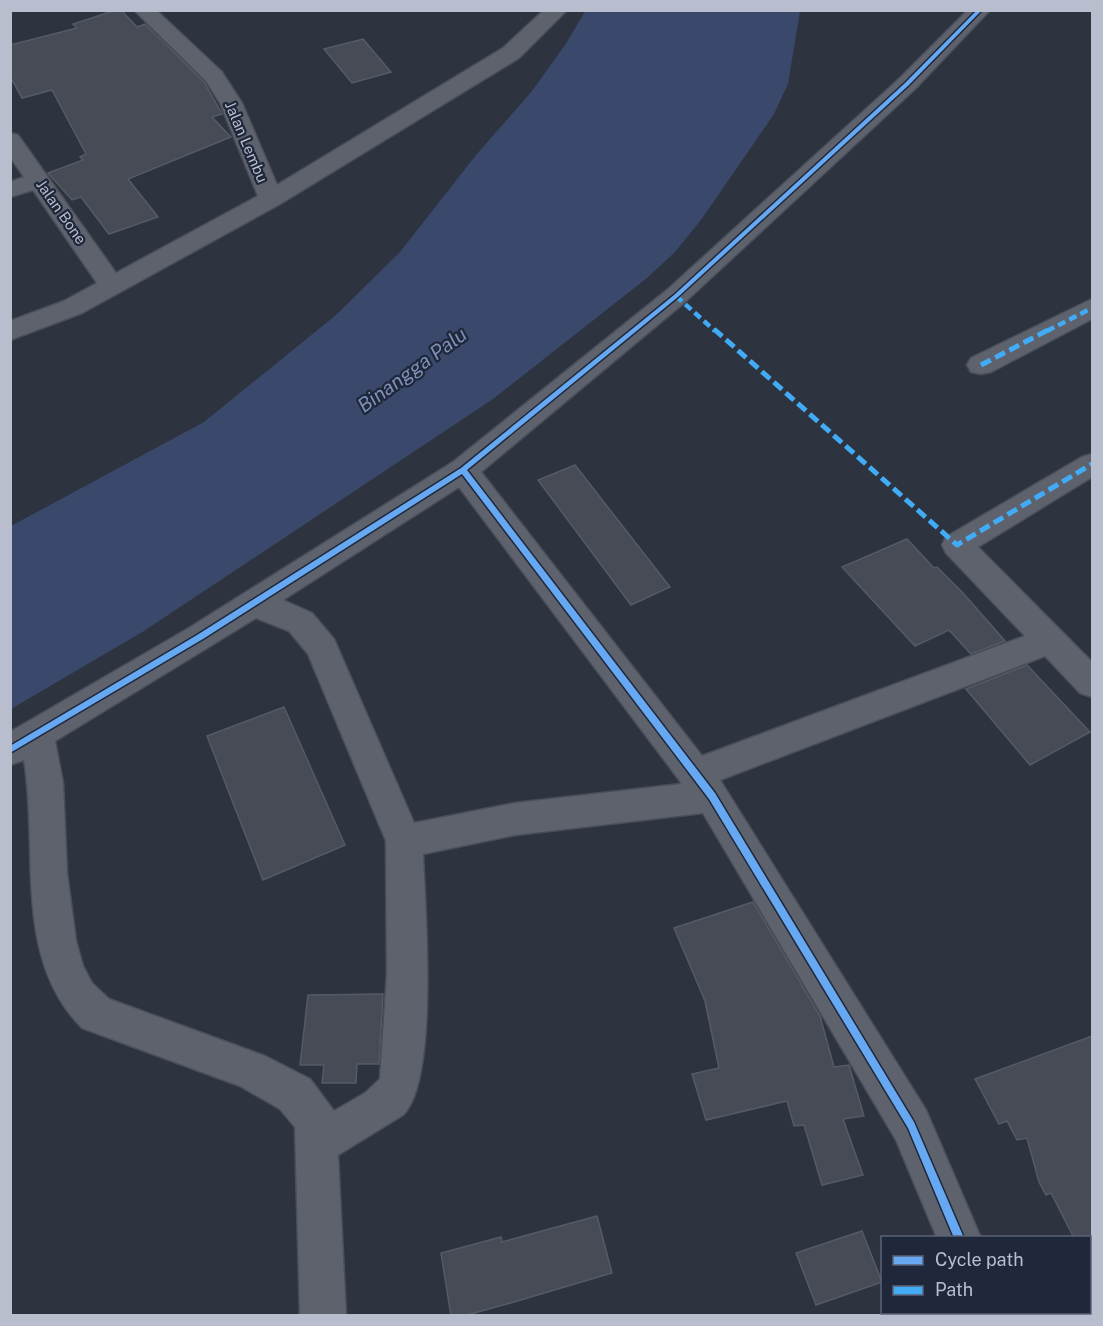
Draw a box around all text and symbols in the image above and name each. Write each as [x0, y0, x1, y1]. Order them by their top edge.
street label: Jalan Lembu [222, 99, 271, 185]
street label: Jalan Bone [33, 176, 90, 247]
water label: Binangga Palu [353, 322, 471, 418]
legend [881, 1236, 1091, 1314]
text: Cycle path [935, 1249, 1024, 1270]
text: Path [935, 1279, 973, 1300]

